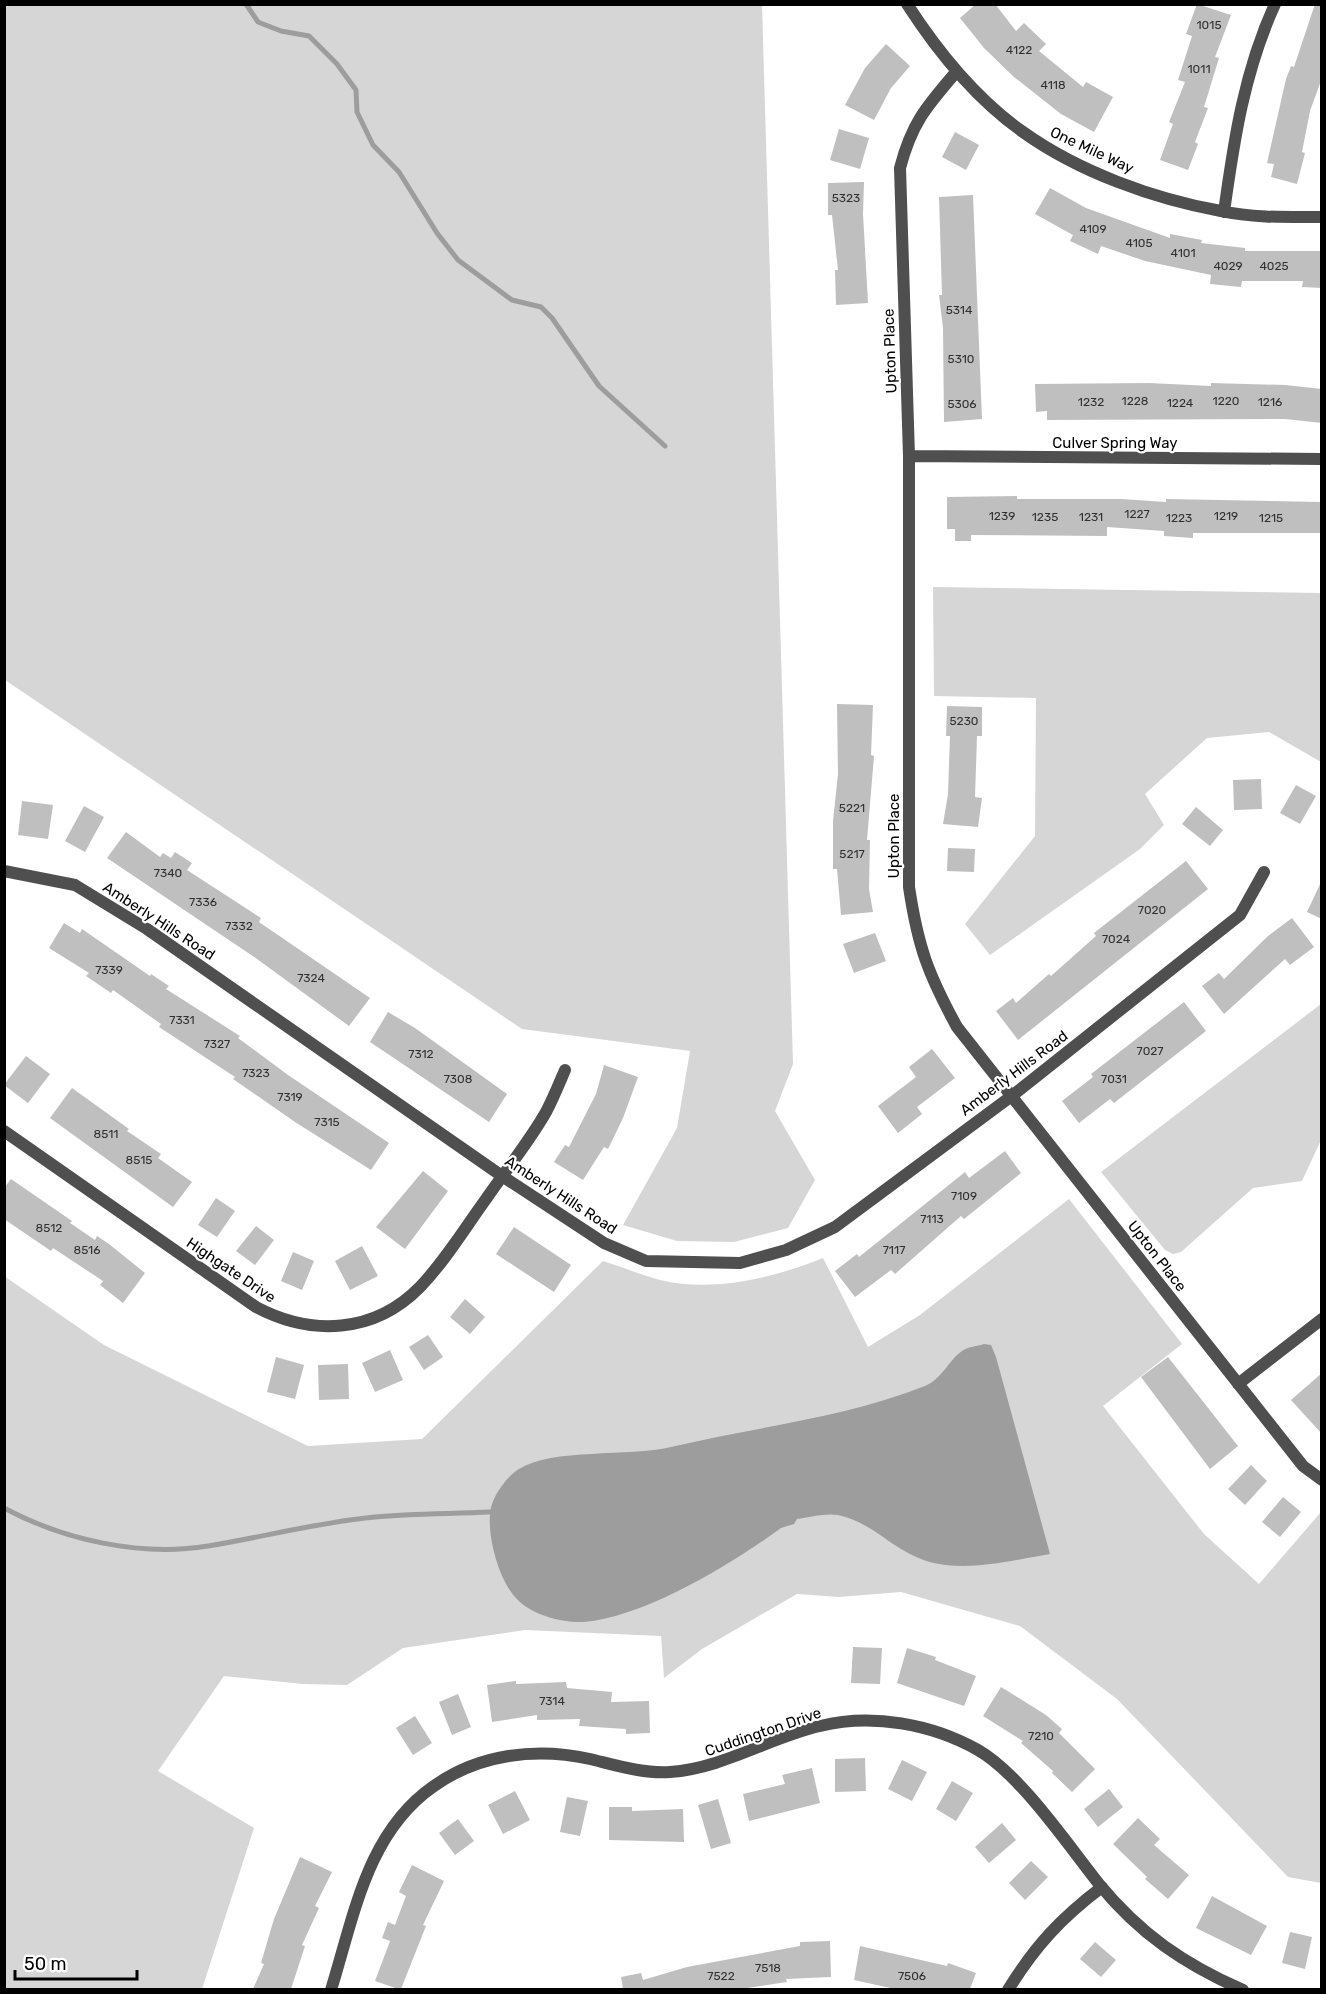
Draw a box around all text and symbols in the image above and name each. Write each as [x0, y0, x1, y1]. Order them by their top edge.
house number: 1015 [1196, 18, 1222, 32]
house number: 4122 [1006, 43, 1032, 57]
house number: 1011 [1187, 62, 1211, 76]
house number: 4118 [1040, 78, 1066, 92]
street label: One Mile Way [1047, 123, 1137, 177]
house number: 5323 [832, 191, 860, 205]
house number: 4109 [1079, 222, 1107, 236]
house number: 4105 [1125, 236, 1153, 250]
house number: 4101 [1170, 246, 1196, 260]
house number: 4029 [1213, 259, 1243, 273]
house number: 4025 [1259, 259, 1289, 273]
house number: 5314 [946, 303, 973, 317]
street label: Upton Place [880, 308, 900, 394]
house number: 5310 [948, 352, 974, 366]
house number: 1228 [1122, 394, 1148, 408]
house number: 1220 [1213, 394, 1239, 408]
house number: 1232 [1078, 395, 1104, 409]
house number: 1216 [1258, 395, 1282, 409]
house number: 1224 [1167, 396, 1194, 410]
house number: 5306 [947, 397, 977, 411]
street label: Culver Spring Way [1052, 434, 1178, 452]
house number: 1227 [1124, 507, 1150, 521]
house number: 1239 [989, 509, 1015, 523]
house number: 1219 [1214, 509, 1238, 523]
house number: 1235 [1032, 510, 1058, 524]
house number: 1231 [1079, 510, 1103, 524]
house number: 1223 [1166, 511, 1192, 525]
house number: 1215 [1259, 511, 1283, 525]
house number: 5230 [949, 714, 979, 728]
street label: Upton Place [885, 794, 903, 878]
house number: 5221 [839, 801, 865, 815]
house number: 5217 [839, 847, 865, 861]
house number: 7340 [154, 866, 182, 880]
street label: Amberly Hills Road [100, 878, 218, 964]
house number: 7336 [189, 895, 217, 909]
house number: 7020 [1138, 903, 1166, 917]
house number: 7332 [225, 919, 253, 933]
house number: 7024 [1102, 932, 1131, 946]
house number: 7339 [95, 963, 123, 977]
house number: 7324 [297, 971, 325, 985]
house number: 7331 [169, 1013, 195, 1027]
street label: Amberly Hills Road [957, 1027, 1071, 1119]
house number: 7327 [204, 1037, 230, 1051]
house number: 7027 [1137, 1044, 1163, 1058]
house number: 7312 [408, 1047, 434, 1061]
house number: 7323 [242, 1066, 270, 1080]
house number: 7308 [444, 1072, 472, 1086]
house number: 7031 [1101, 1072, 1127, 1086]
house number: 7319 [277, 1090, 303, 1104]
house number: 7315 [314, 1115, 340, 1129]
house number: 8511 [94, 1127, 118, 1141]
street label: Amberly Hills Road [502, 1152, 620, 1238]
house number: 8515 [126, 1153, 152, 1167]
house number: 7109 [951, 1189, 977, 1203]
house number: 7113 [920, 1212, 944, 1226]
street label: Upton Place [1124, 1217, 1190, 1295]
house number: 8512 [36, 1221, 62, 1235]
street label: Highgate Drive [183, 1234, 279, 1306]
house number: 8516 [74, 1243, 100, 1257]
house number: 7117 [883, 1243, 905, 1257]
house number: 7314 [539, 1694, 565, 1708]
street label: Cuddington Drive [702, 1704, 824, 1760]
house number: 7210 [1028, 1729, 1054, 1743]
scale bar [15, 1943, 136, 1981]
text: 50 m [24, 1953, 67, 1975]
house number: 7518 [755, 1961, 781, 1975]
house number: 7522 [707, 1969, 735, 1983]
house number: 7506 [898, 1969, 926, 1983]

